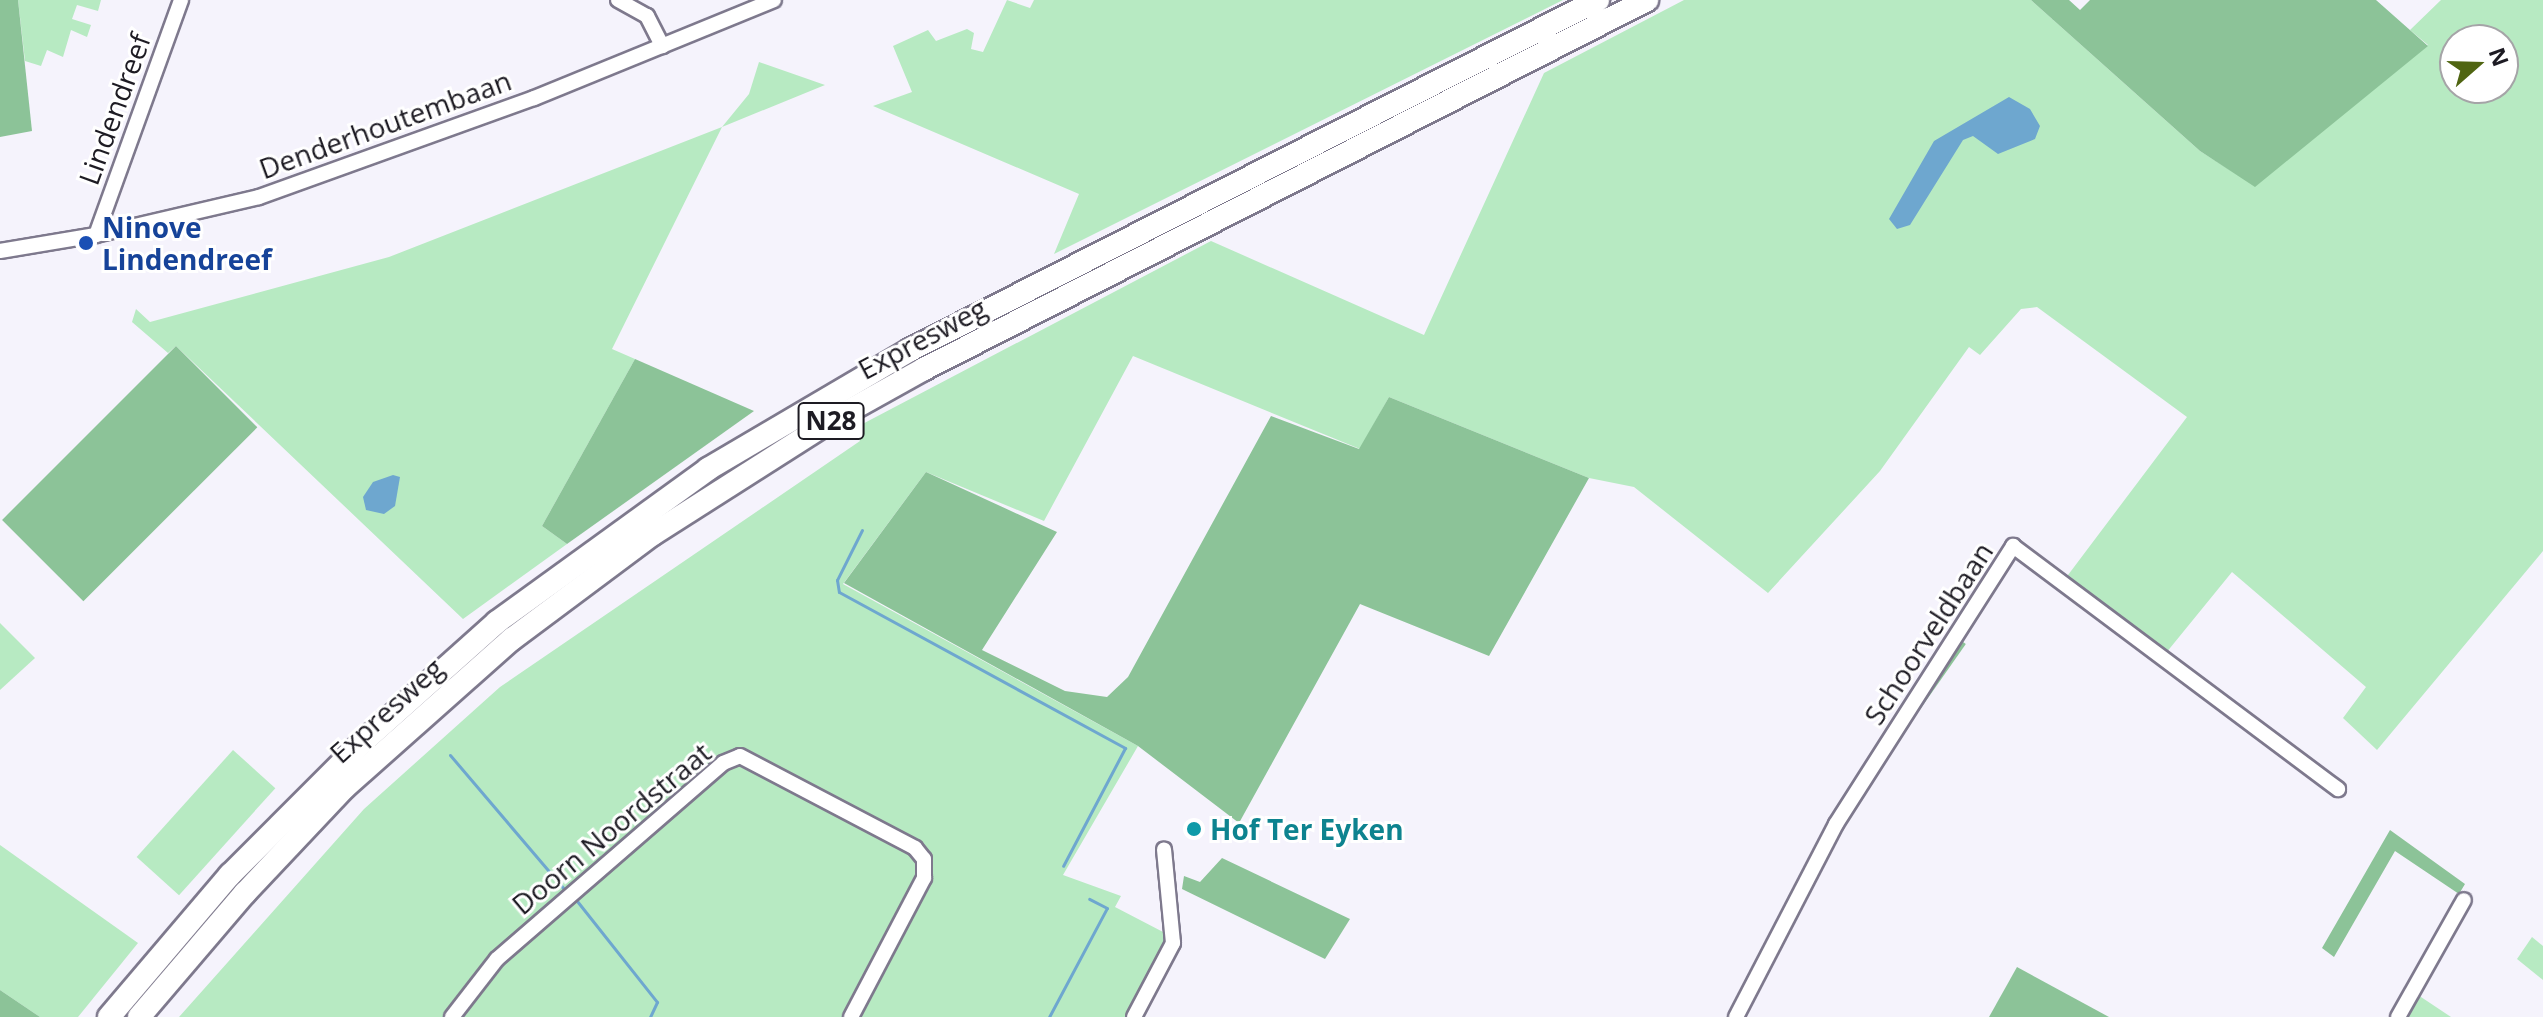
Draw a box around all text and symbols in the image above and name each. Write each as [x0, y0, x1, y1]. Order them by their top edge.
north arrow [2439, 24, 2519, 104]
street label: Lindendreef [71, 29, 157, 189]
text: N [2483, 43, 2517, 70]
street label: Denderhoutembaan [254, 63, 516, 185]
place label: Ninove Lindendreef [102, 210, 272, 276]
marker: Ninove Lindendreef [77, 234, 95, 252]
street label: Expresweg [852, 290, 992, 386]
road number: N28 [797, 399, 865, 443]
street label: Schoorveldbaan [1857, 536, 1999, 730]
street label: Expresweg [323, 651, 449, 769]
street label: Doorn Noordstraat [505, 735, 717, 921]
place label: Hof Ter Eyken [1210, 812, 1404, 846]
marker: Hof Ter Eyken [1185, 820, 1203, 838]

